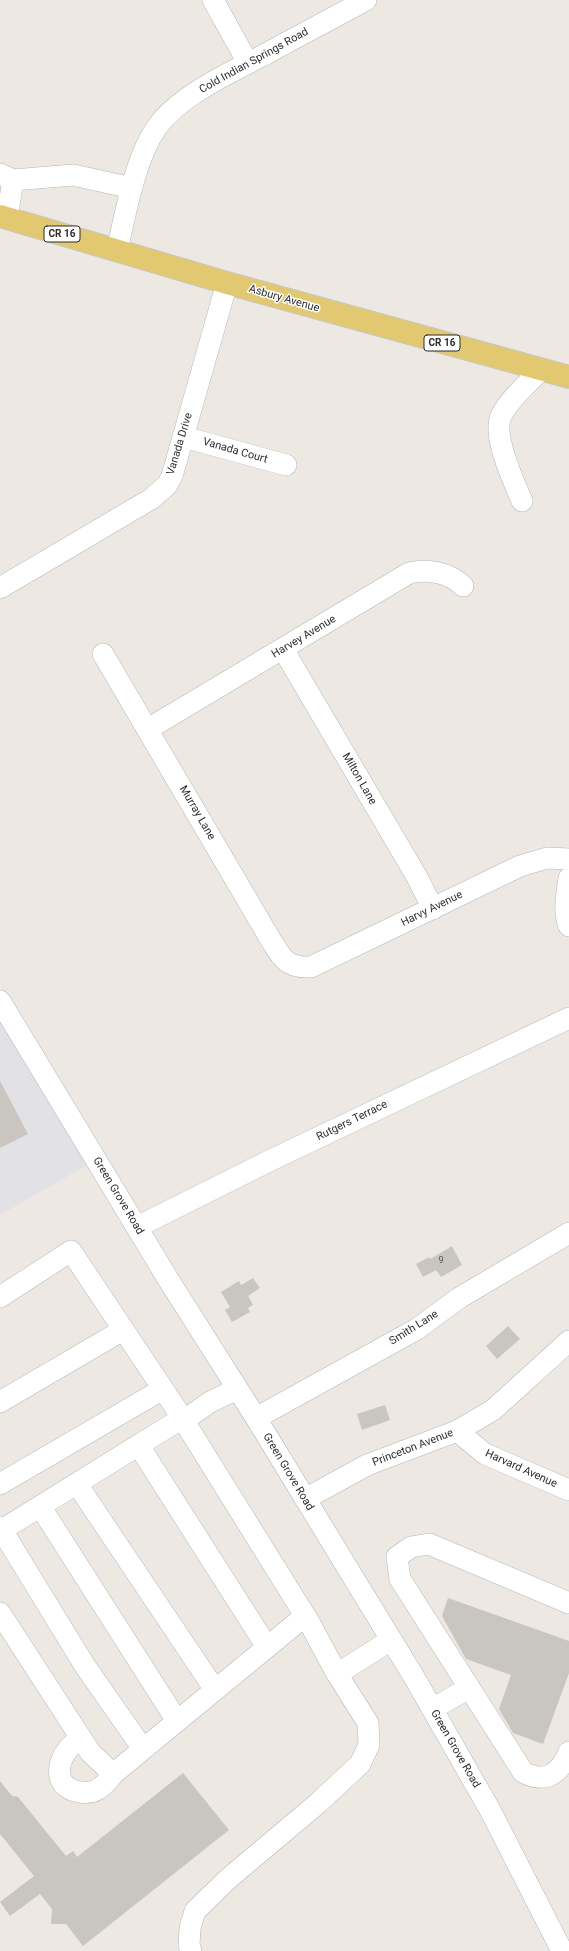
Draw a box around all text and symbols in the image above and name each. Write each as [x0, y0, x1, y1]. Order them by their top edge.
street label: Cold Indian Springs Road [197, 25, 311, 97]
road number: CR 16 [44, 226, 80, 242]
street label: Asbury Avenue [247, 283, 321, 315]
road number: CR 16 [424, 335, 460, 351]
street label: Vanada Drive [164, 411, 196, 477]
street label: Vanada Court [201, 435, 269, 467]
street label: Harvey Avenue [269, 613, 339, 661]
street label: Milton Lane [339, 751, 379, 807]
street label: Murray Lane [176, 783, 218, 843]
street label: Harvy Avenue [399, 888, 465, 930]
street label: Rutgers Terrace [314, 1098, 390, 1144]
street label: Green Grove Road [90, 1155, 146, 1237]
house number: 9 [438, 1256, 444, 1266]
street label: Smith Lane [387, 1308, 441, 1348]
street label: Princeton Avenue [371, 1427, 455, 1469]
street label: Green Grove Road [260, 1431, 316, 1513]
street label: Harvard Avenue [483, 1447, 559, 1491]
street label: Green Grove Road [427, 1708, 483, 1790]

